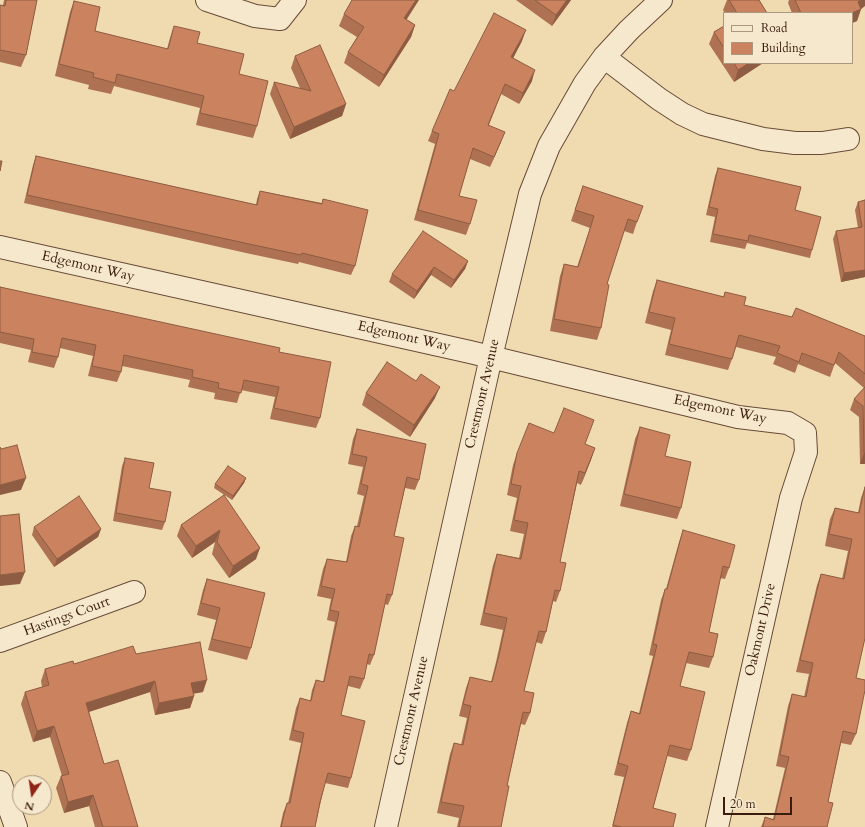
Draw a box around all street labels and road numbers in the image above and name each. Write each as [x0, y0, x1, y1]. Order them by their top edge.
street label: Edgemont Way [40, 248, 136, 286]
street label: Edgemont Way [356, 318, 452, 356]
street label: Crestmont Avenue [462, 337, 504, 451]
street label: Edgemont Way [672, 392, 768, 428]
street label: Oakmont Drive [742, 582, 780, 678]
street label: Hastings Court [22, 594, 112, 640]
street label: Crestmont Avenue [391, 654, 433, 768]

